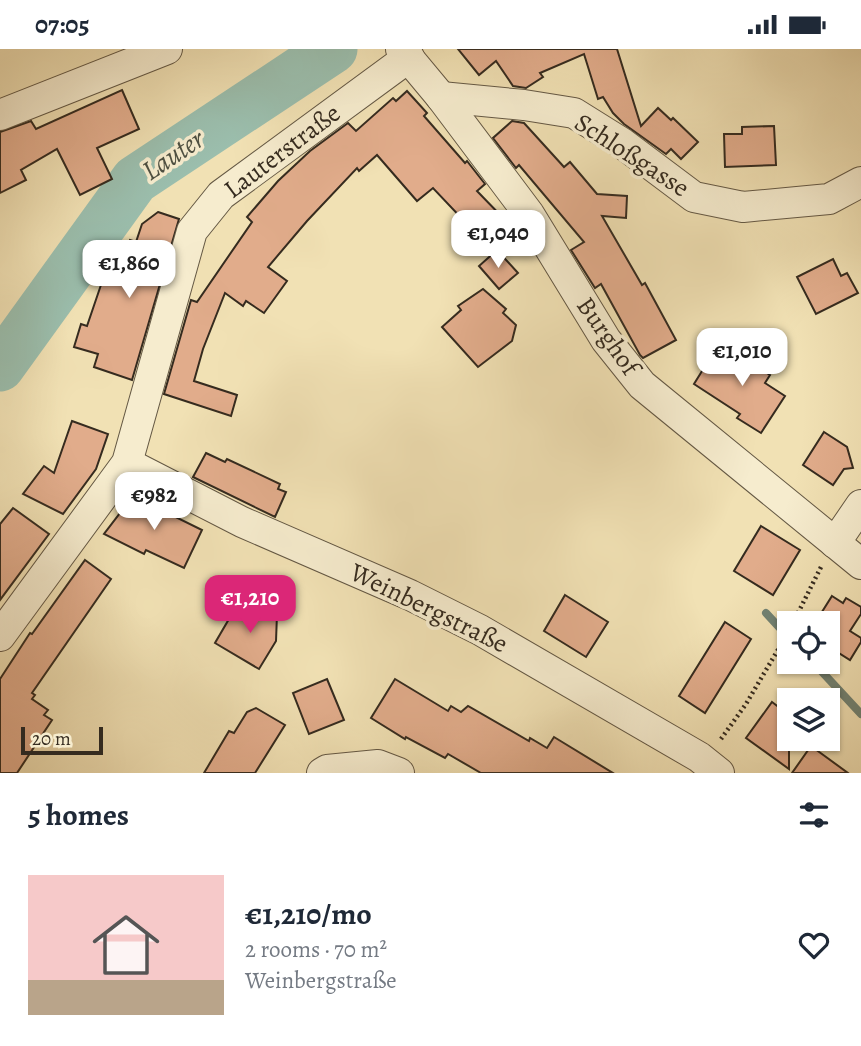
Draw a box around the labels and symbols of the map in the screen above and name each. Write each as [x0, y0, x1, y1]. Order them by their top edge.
street label: Lauterstraße [217, 96, 347, 206]
street label: Schloßgasse [568, 105, 696, 205]
water label: Lauter [134, 120, 213, 190]
pin: €1,040 [441, 211, 555, 270]
pin: €1,860 [72, 240, 186, 300]
street label: Burghof [568, 290, 650, 385]
pin: €1,010 [685, 329, 799, 388]
pin: €982 [113, 473, 195, 532]
street label: Weinbergstraße [343, 554, 514, 661]
pin: €1,210 [193, 575, 307, 635]
scale bar [21, 724, 103, 756]

